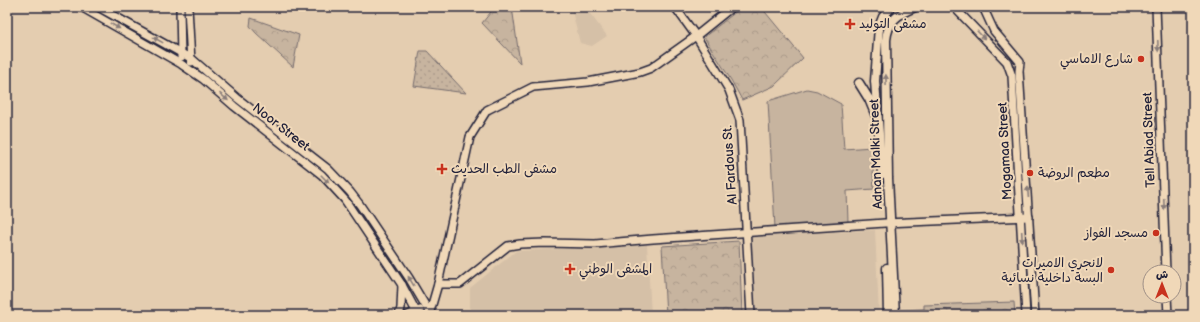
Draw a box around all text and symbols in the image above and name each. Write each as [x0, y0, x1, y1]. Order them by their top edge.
place label: مشفى التوليد [859, 16, 926, 33]
marker: مشفى التوليد [844, 18, 856, 30]
one-way arrow [109, 23, 121, 30]
one-way arrow [976, 30, 986, 40]
one-way arrow [152, 37, 164, 44]
one-way arrow [1154, 40, 1161, 52]
place label: شارع الاماسي [1060, 51, 1133, 70]
marker: شارع الاماسي [1136, 54, 1146, 64]
one-way arrow [883, 73, 889, 86]
one-way arrow [219, 92, 228, 101]
street label: Tell Abiad Street [1139, 92, 1159, 188]
street label: Adnan Malki Street [866, 98, 886, 210]
street label: Noor Street [249, 100, 313, 154]
street label: Mogamaa Street [994, 102, 1016, 200]
street label: Al Fardous St. [719, 124, 741, 205]
place label: مشفى الطب الحديث [451, 161, 557, 178]
marker: مشفى الطب الحديث [436, 163, 448, 175]
place label: مطعم الروضة [1038, 165, 1110, 183]
marker: مطعم الروضة [1025, 168, 1035, 178]
one-way arrow [320, 174, 330, 184]
one-way arrow [1024, 186, 1031, 198]
one-way arrow [1160, 198, 1167, 210]
place label: مسجد الفواز [1083, 225, 1148, 241]
marker: مسجد الفواز [1151, 228, 1161, 238]
one-way arrow [1018, 231, 1025, 243]
place label: لانجري الاميرات البسة داخلية نسائية [1002, 255, 1103, 286]
place label: المشفى الوطني [579, 261, 652, 280]
marker: المشفى الوطني [564, 263, 576, 275]
north arrow [1142, 264, 1182, 304]
marker: لانجري الاميرات البسة داخلية نسائية [1106, 265, 1116, 275]
text: ش [1156, 268, 1168, 281]
one-way arrow [407, 276, 415, 286]

